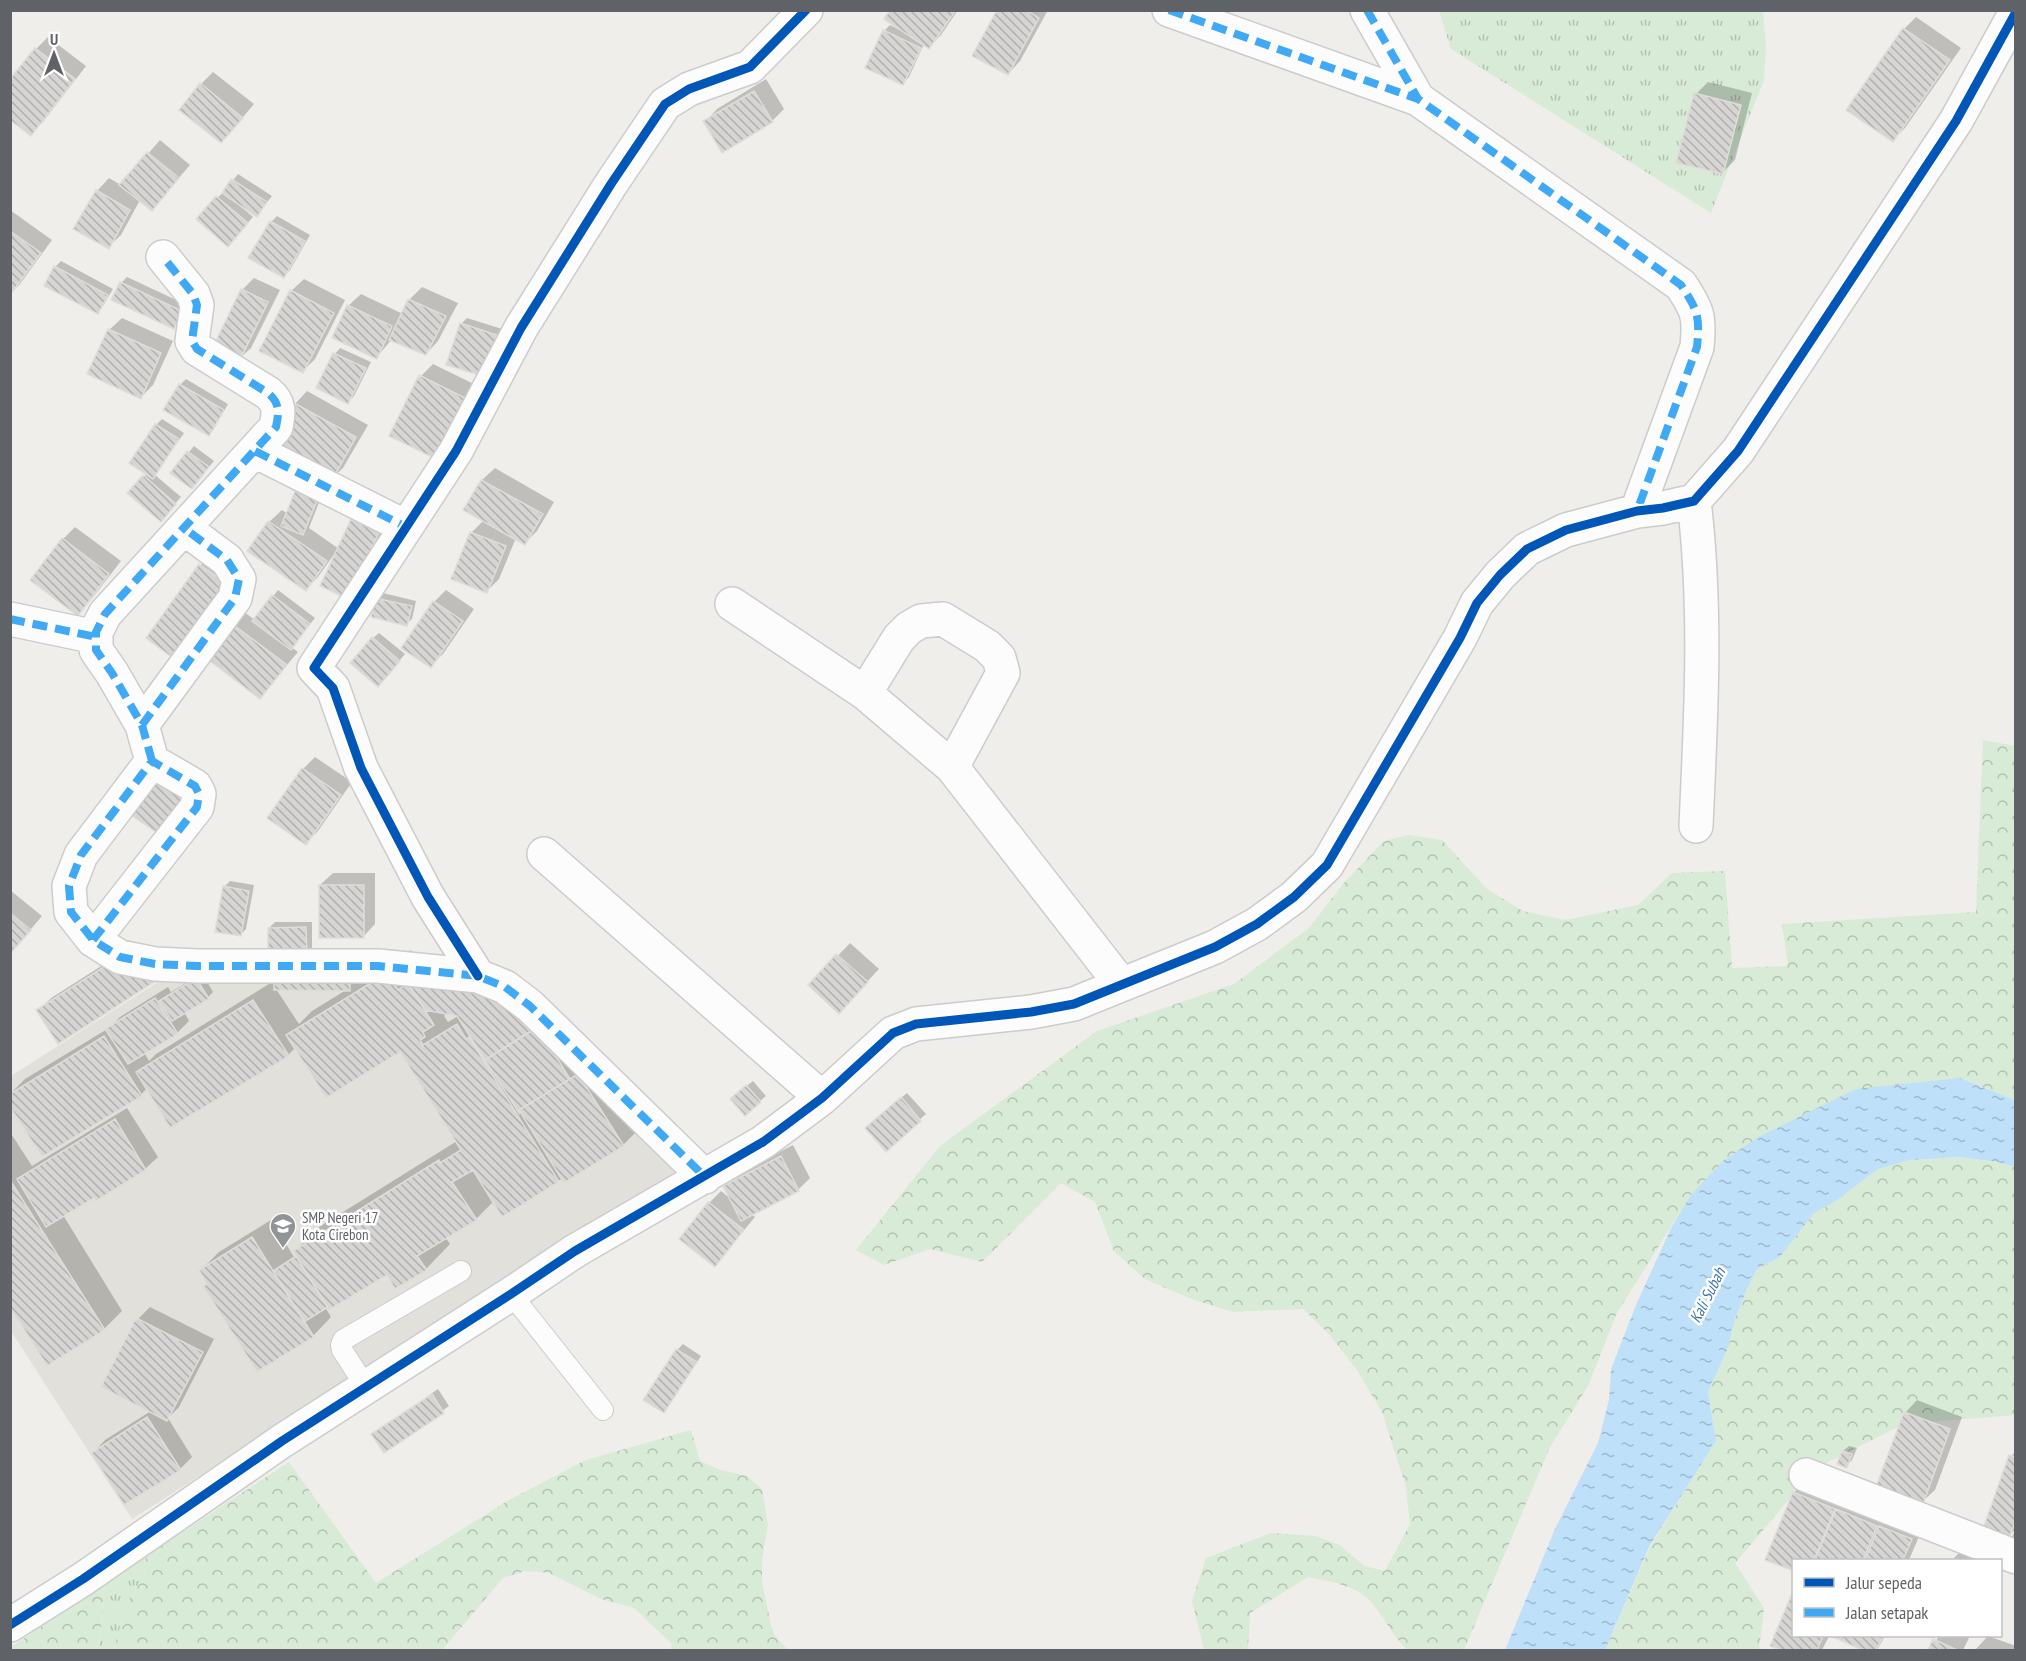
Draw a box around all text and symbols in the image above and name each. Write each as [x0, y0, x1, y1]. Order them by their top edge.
north arrow [24, 24, 84, 84]
text: U [50, 29, 58, 49]
place label: SMP Negeri 17 Kota Cirebon [302, 1208, 378, 1244]
school or university icon: SMP Negeri 17 Kota Cirebon [268, 1211, 298, 1249]
water label: Kali Subah [1685, 1263, 1730, 1326]
legend [1792, 1559, 2002, 1637]
text: Jalur sepeda [1845, 1571, 1922, 1594]
text: Jalan setapak [1845, 1601, 1928, 1624]

